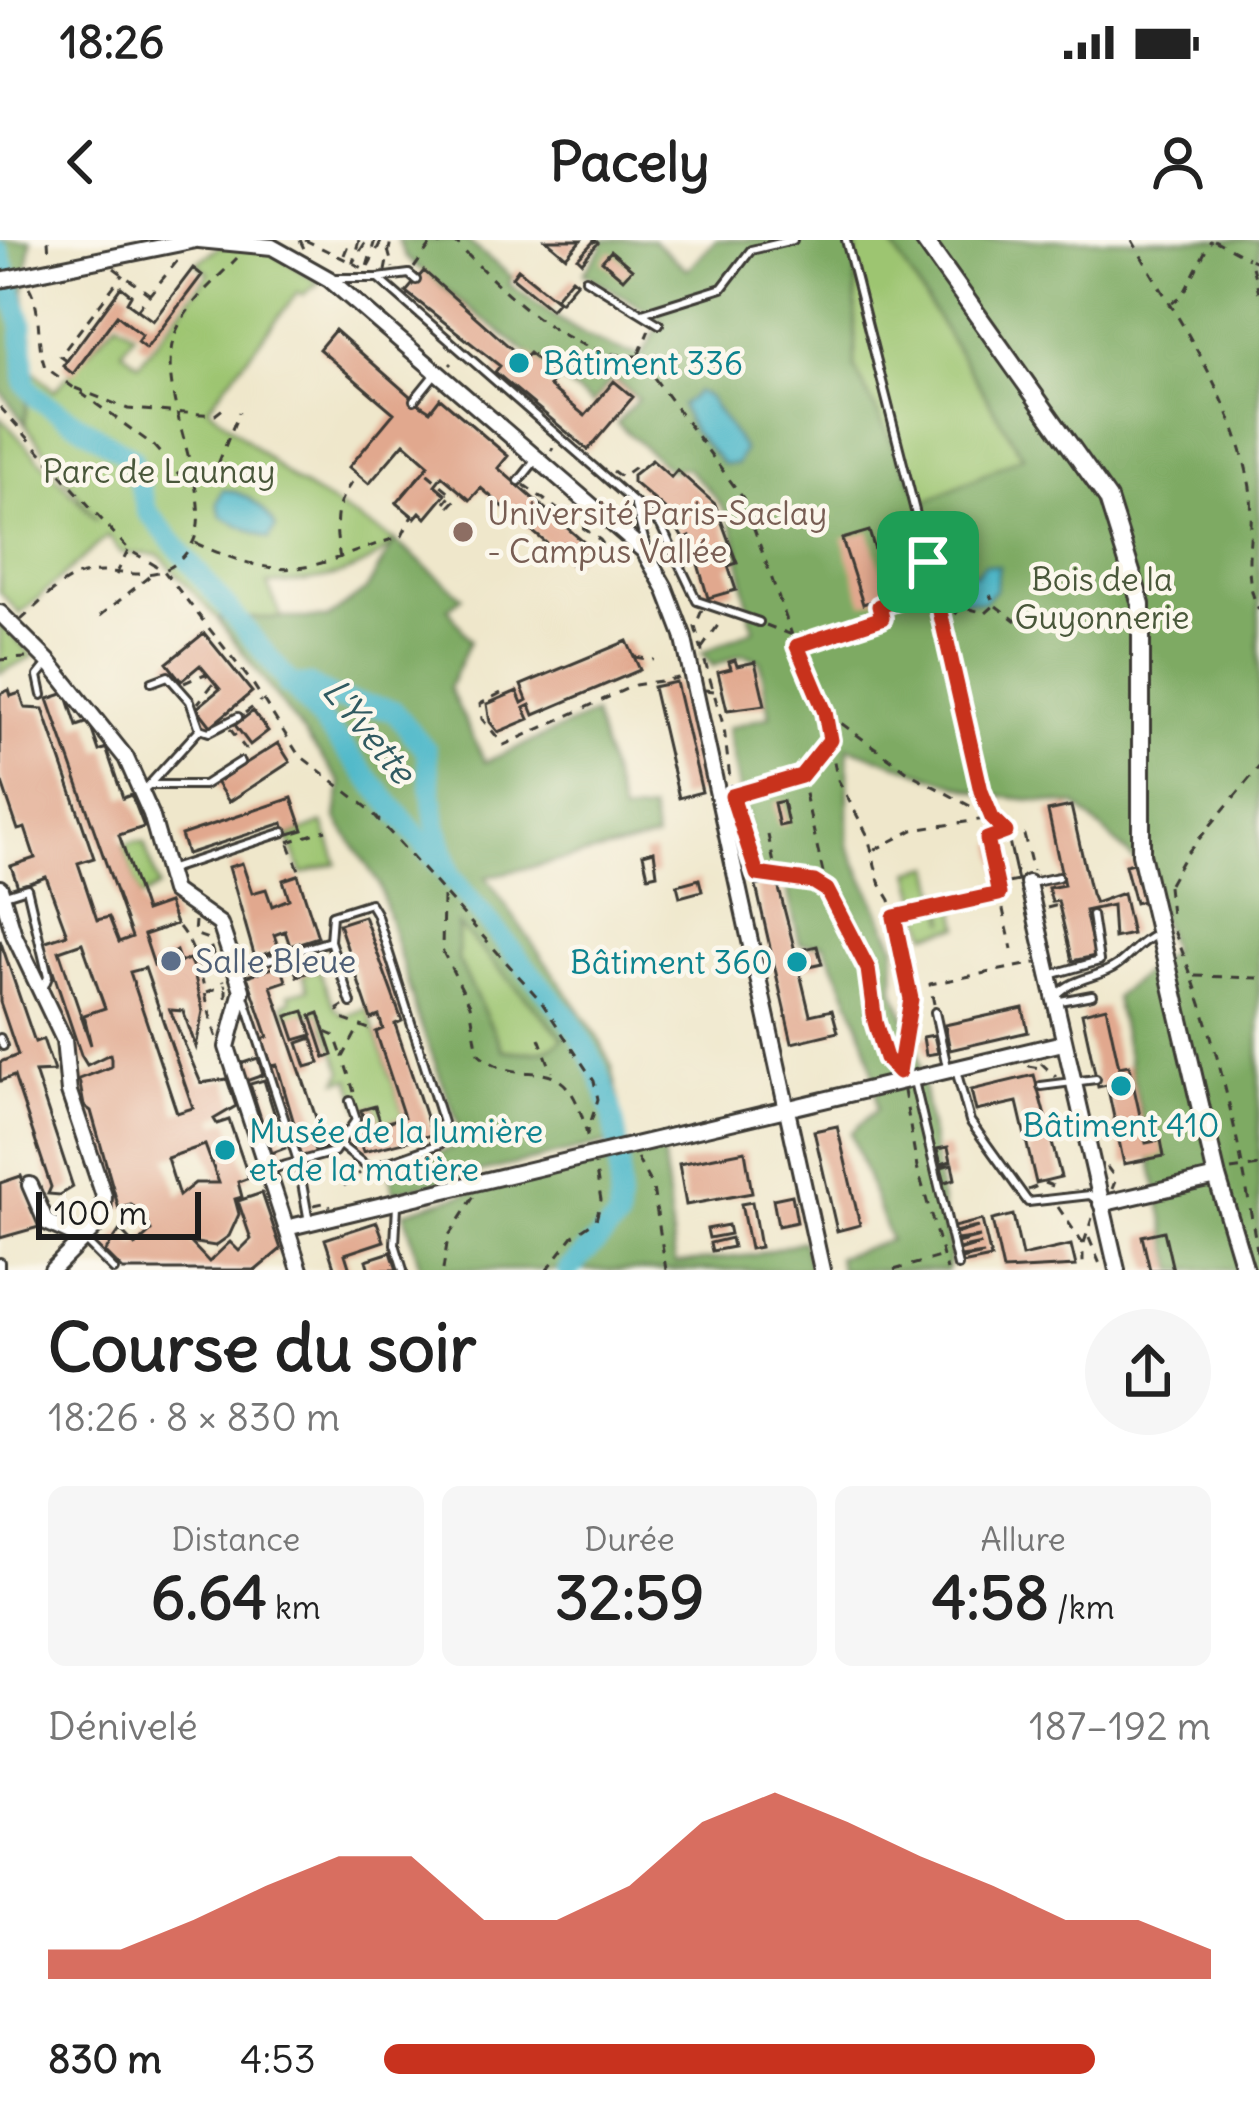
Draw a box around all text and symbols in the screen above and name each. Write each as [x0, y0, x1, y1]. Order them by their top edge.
text: 18:26 [60, 14, 165, 70]
text: Pacely [549, 128, 710, 196]
icon: back [48, 129, 114, 195]
icon: person [1145, 129, 1211, 195]
place label: Bâtiment 336 [543, 342, 743, 384]
marker: Bâtiment 336 [506, 350, 532, 376]
park label: Parc de Launay [43, 450, 275, 492]
place label: Université Paris-Saclay - Campus Vallée [487, 492, 827, 572]
pin [877, 511, 979, 613]
marker: Université Paris-Saclay - Campus Vallée [450, 519, 476, 545]
icon: arrive [895, 529, 961, 595]
park label: Bois de la Guyonnerie [1015, 558, 1189, 638]
water label: L'Yvette [313, 669, 427, 795]
place label: Salle Bleue [195, 940, 356, 982]
place label: Bâtiment 360 [570, 941, 773, 983]
marker: Salle Bleue [158, 948, 184, 974]
marker: Bâtiment 360 [784, 949, 810, 975]
marker: Bâtiment 410 [1108, 1073, 1134, 1099]
place label: Bâtiment 410 [1022, 1104, 1220, 1146]
place label: Musée de la lumière et de la matière [249, 1110, 543, 1190]
marker: Musée de la lumière et de la matière [212, 1137, 238, 1163]
scale bar [36, 1186, 201, 1239]
text: 100 m [54, 1192, 147, 1234]
text: Course du soir [48, 1306, 477, 1389]
button: share [1085, 1309, 1211, 1435]
text: 18:26 · 8 × 830 m [48, 1393, 340, 1442]
text: Distance [171, 1518, 300, 1560]
text: Durée [584, 1518, 675, 1560]
text: Allure [980, 1518, 1066, 1560]
text: 6.64 [151, 1560, 267, 1635]
text: 32:59 [555, 1560, 704, 1635]
text: 4:58 [932, 1560, 1049, 1635]
text: km [267, 1586, 321, 1628]
text: /km [1049, 1586, 1115, 1628]
text: Dénivelé [48, 1702, 198, 1751]
text: 187–192 m [1029, 1702, 1211, 1751]
text: 830 m [48, 2035, 162, 2084]
text: 4:53 [240, 2035, 316, 2084]

